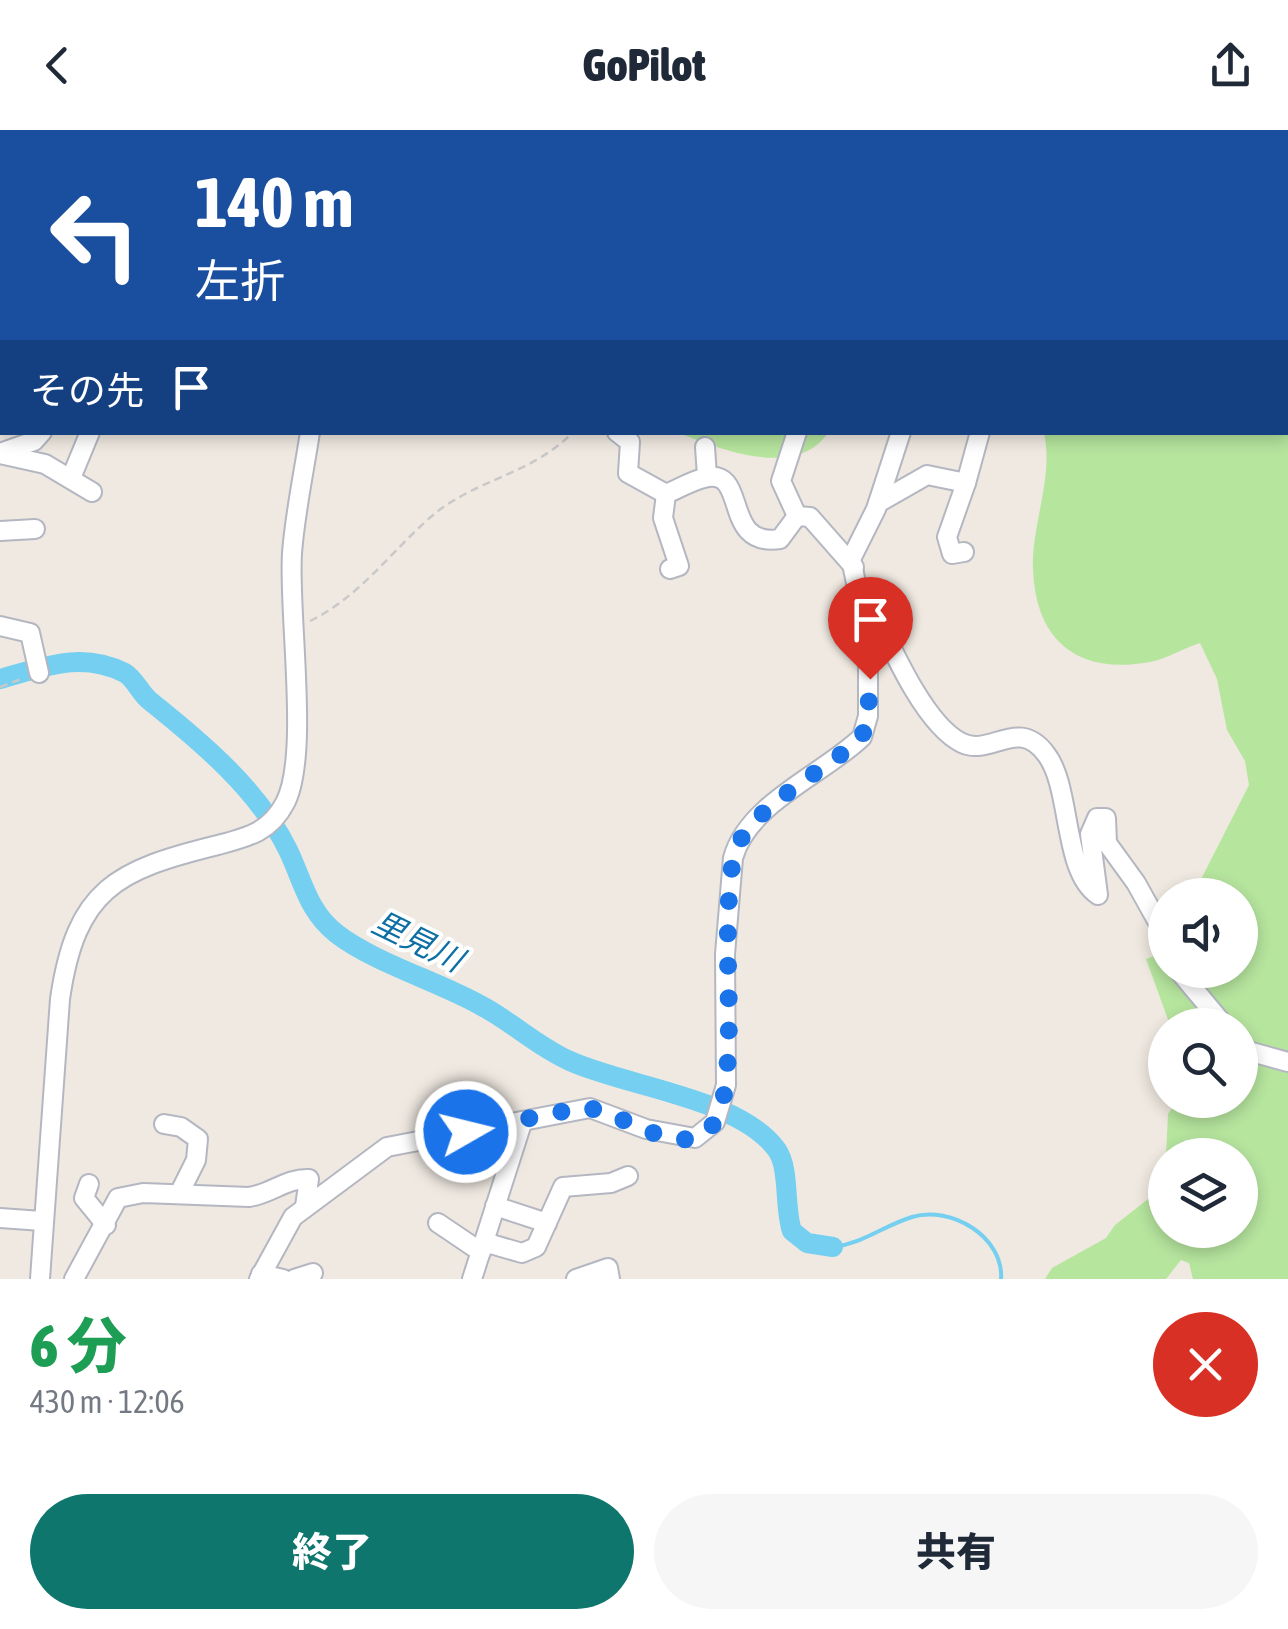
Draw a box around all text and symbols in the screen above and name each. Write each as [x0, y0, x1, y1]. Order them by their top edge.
icon: back [30, 38, 85, 93]
icon: share [1203, 38, 1258, 93]
text: GoPilot [583, 39, 705, 91]
text: 140 m [195, 162, 354, 242]
icon: left [30, 170, 160, 300]
text: 左折 [195, 255, 285, 307]
icon: arrive [164, 360, 219, 415]
text: その先 [30, 369, 144, 412]
pin [828, 577, 913, 680]
icon: arrive [843, 592, 898, 647]
map controls [1148, 878, 1258, 1248]
button: sound [1148, 878, 1258, 988]
water label: 里見川 [367, 903, 472, 980]
button: search [1148, 1008, 1258, 1118]
position arrow [414, 1080, 518, 1184]
button: layers [1148, 1138, 1258, 1248]
text: 6 分 [30, 1311, 126, 1380]
button: close [1153, 1312, 1258, 1417]
text: 430 m · 12:06 [30, 1383, 185, 1420]
button: 終了 [30, 1494, 634, 1609]
button: 共有 [654, 1494, 1258, 1609]

